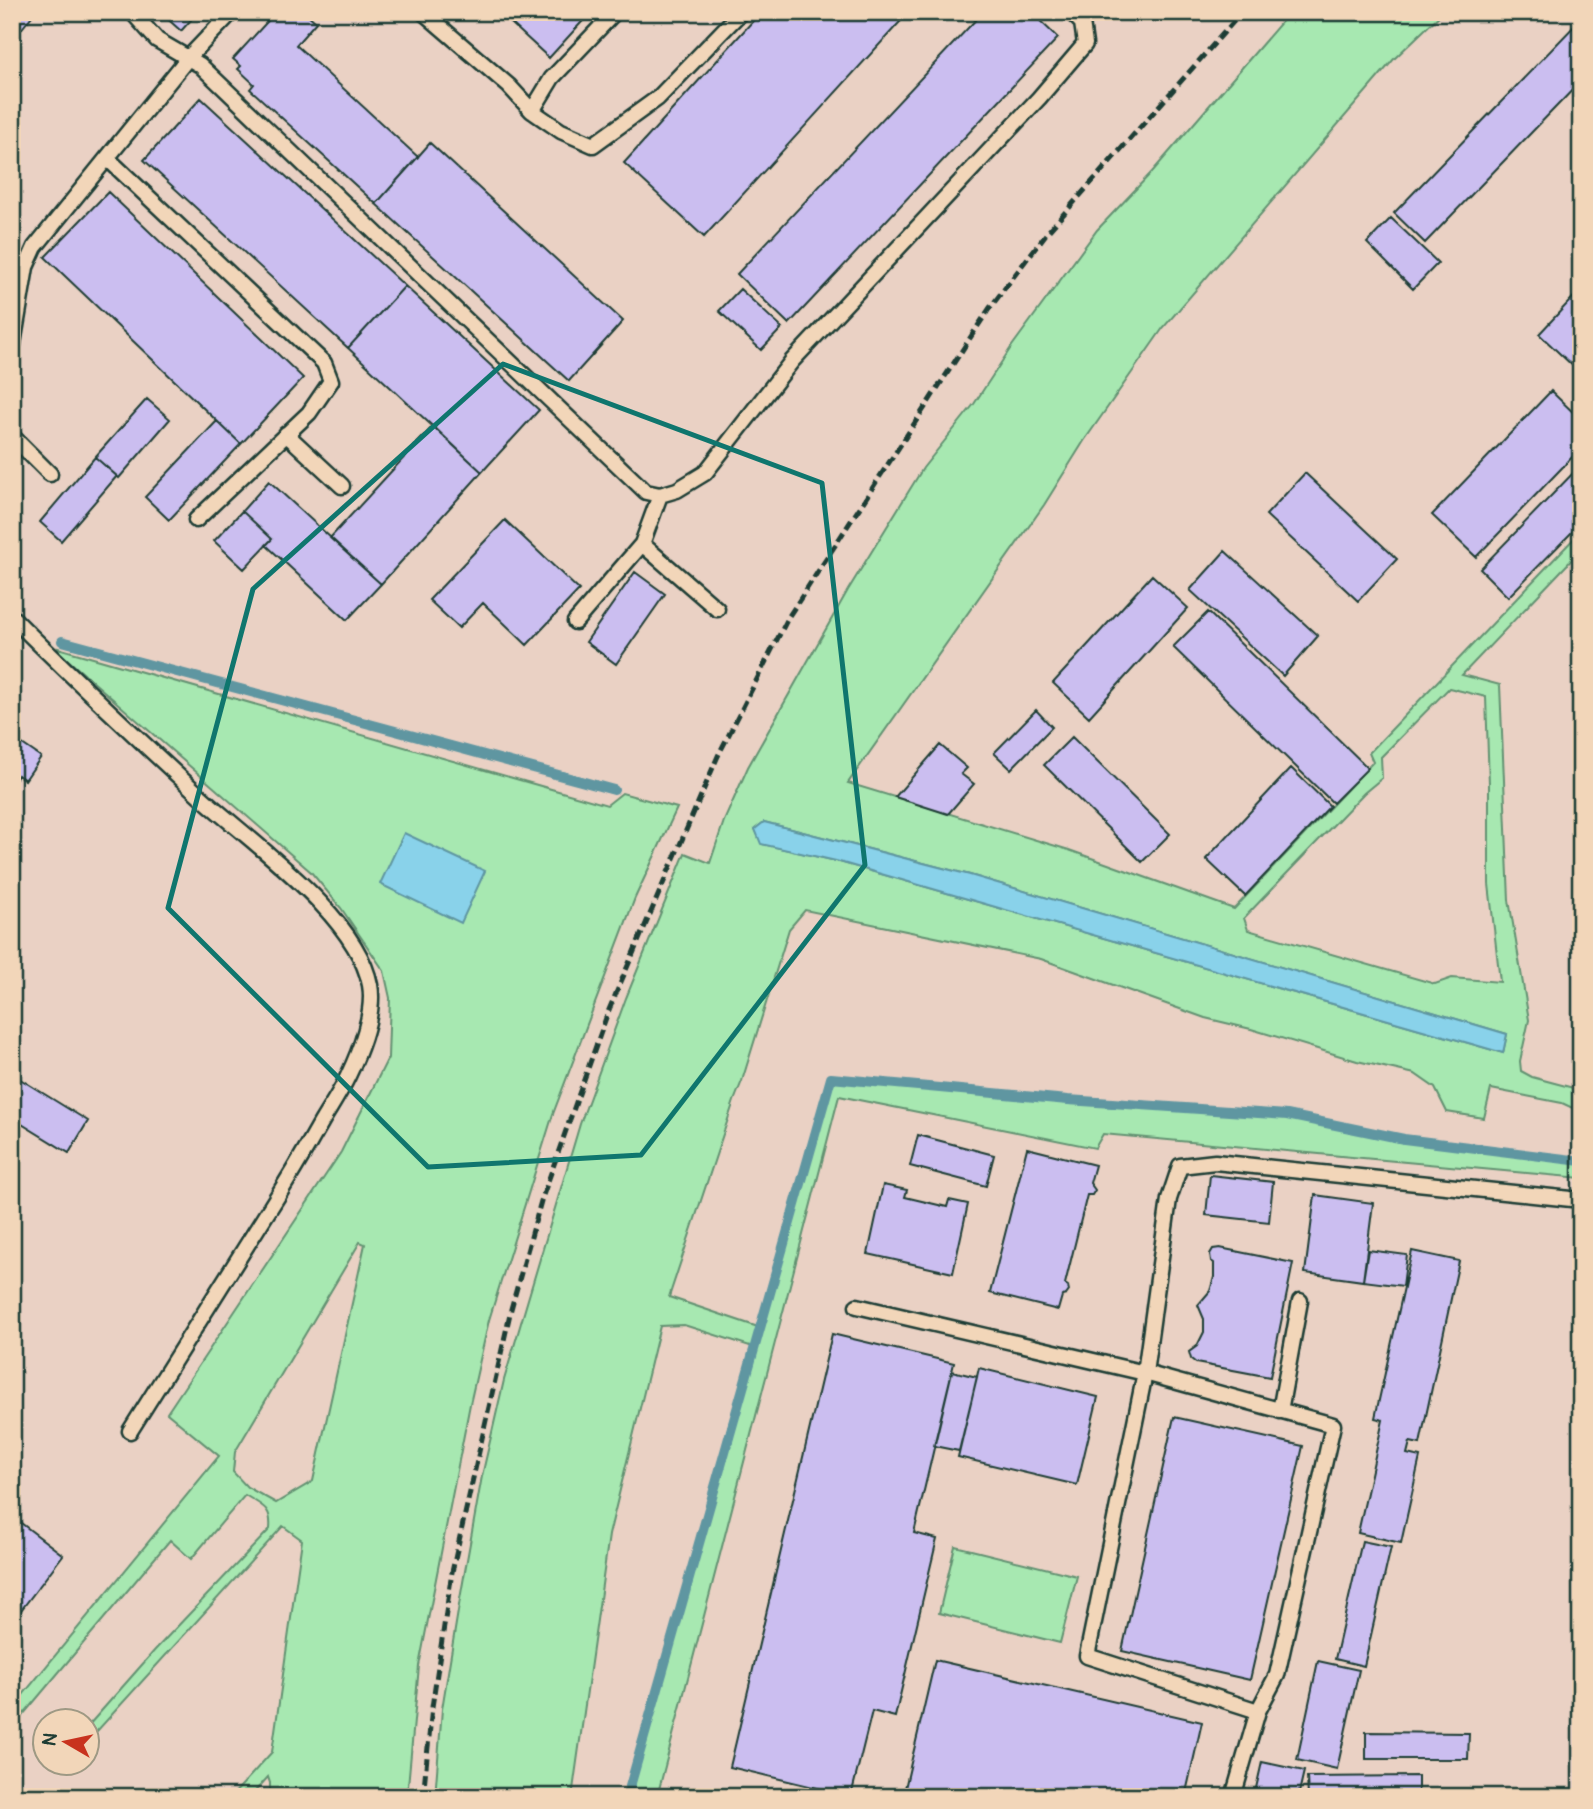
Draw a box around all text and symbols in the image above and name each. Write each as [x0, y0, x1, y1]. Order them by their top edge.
north arrow [32, 1708, 102, 1778]
text: N [37, 1731, 63, 1748]

